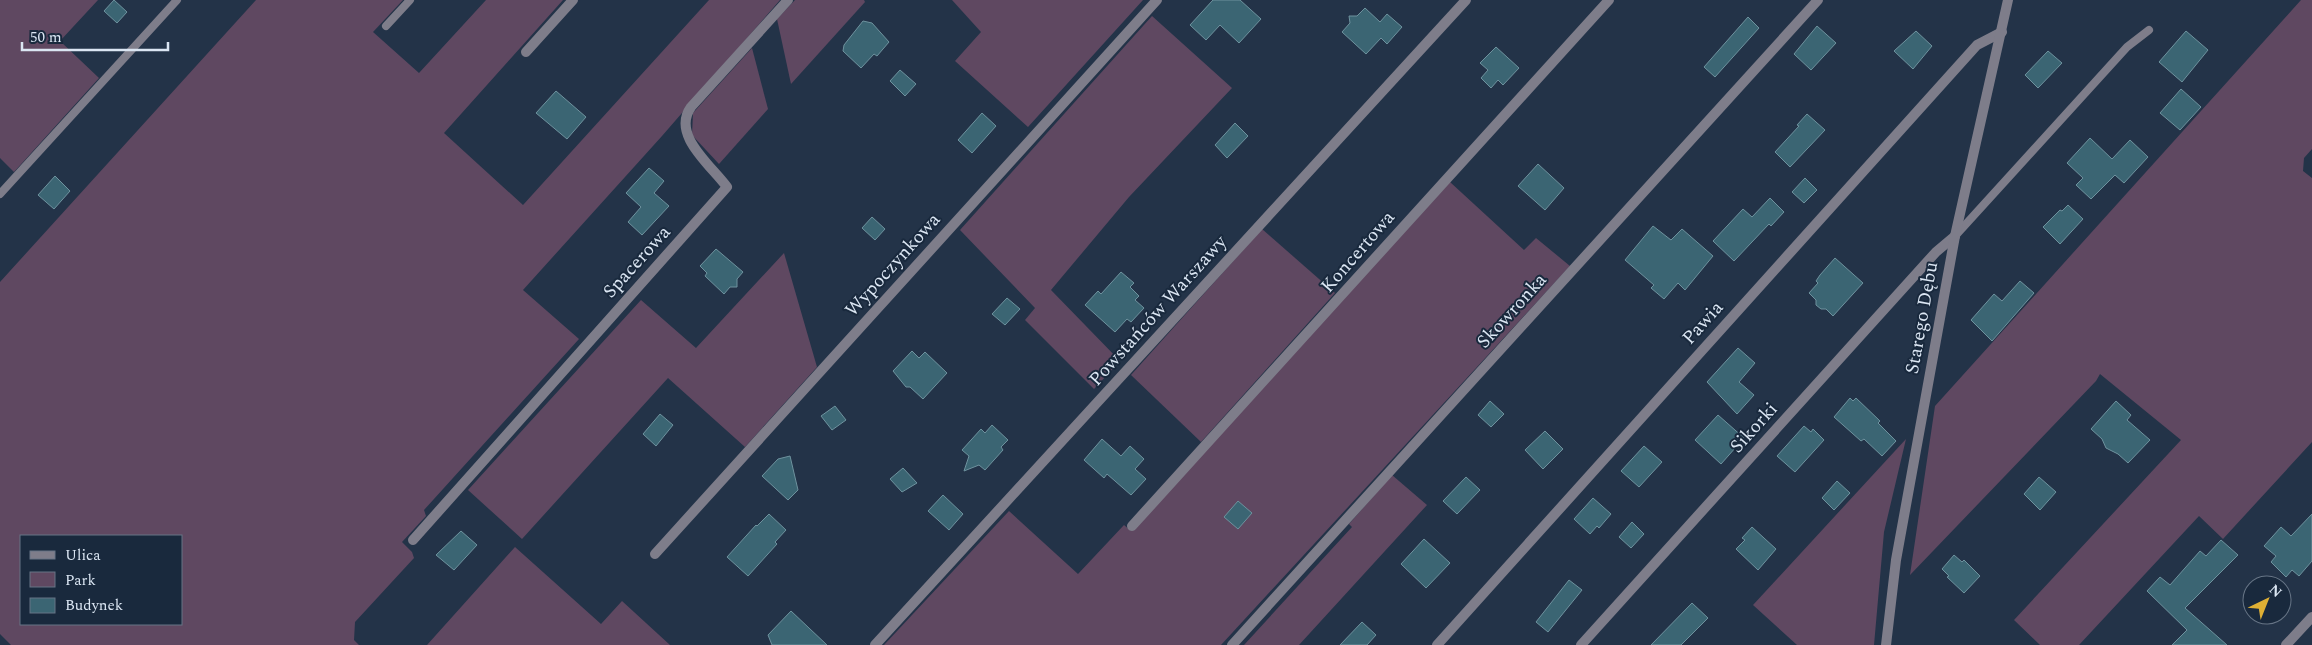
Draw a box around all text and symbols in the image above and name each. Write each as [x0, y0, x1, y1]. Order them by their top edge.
scale bar [22, 20, 169, 52]
text: 50 m [30, 26, 62, 49]
street label: Koncertowa [1314, 204, 1403, 300]
street label: Wypoczynkowa [838, 206, 948, 324]
street label: Spacerowa [596, 218, 678, 305]
street label: Powstańców Warszawy [1082, 228, 1235, 393]
street label: Starego Dębu [1898, 259, 1946, 376]
street label: Skowronka [1470, 266, 1554, 355]
street label: Pawia [1675, 294, 1731, 352]
street label: Sikorki [1723, 396, 1785, 460]
legend [20, 535, 182, 625]
text: Ulica [65, 544, 101, 567]
text: Park [65, 569, 96, 592]
north arrow [2242, 575, 2292, 625]
text: N [2264, 579, 2287, 602]
text: Budynek [65, 594, 123, 617]

